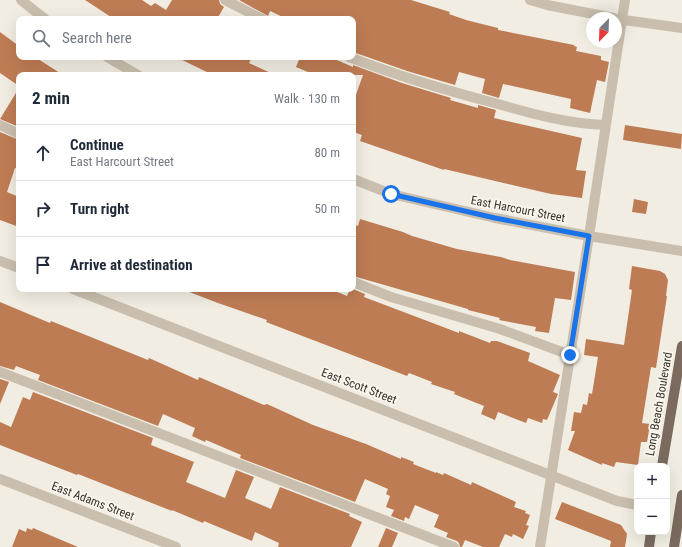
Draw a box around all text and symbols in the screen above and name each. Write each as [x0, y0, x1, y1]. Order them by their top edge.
north arrow [586, 12, 622, 48]
search box [16, 16, 356, 60]
icon: search [30, 27, 52, 49]
text: Search here [62, 29, 132, 47]
text: 2 min [32, 88, 70, 108]
text: Walk · 130 m [274, 91, 340, 106]
text: Continue [70, 136, 124, 154]
icon: ahead [32, 142, 54, 164]
text: 80 m [314, 145, 340, 160]
text: East Harcourt Street [70, 154, 174, 169]
route start [382, 185, 400, 203]
street label: East Harcourt Street [470, 193, 567, 225]
icon: right [32, 198, 54, 220]
text: Turn right [70, 200, 129, 218]
text: 50 m [314, 201, 340, 216]
icon: arrive [32, 254, 54, 276]
text: Arrive at destination [70, 256, 193, 274]
route end [561, 346, 579, 364]
street label: Long Beach Boulevard [643, 351, 675, 457]
street label: East Scott Street [319, 365, 399, 407]
map controls [634, 463, 670, 535]
button: + [634, 463, 670, 499]
street label: East Adams Street [50, 479, 137, 523]
button: − [634, 499, 670, 535]

